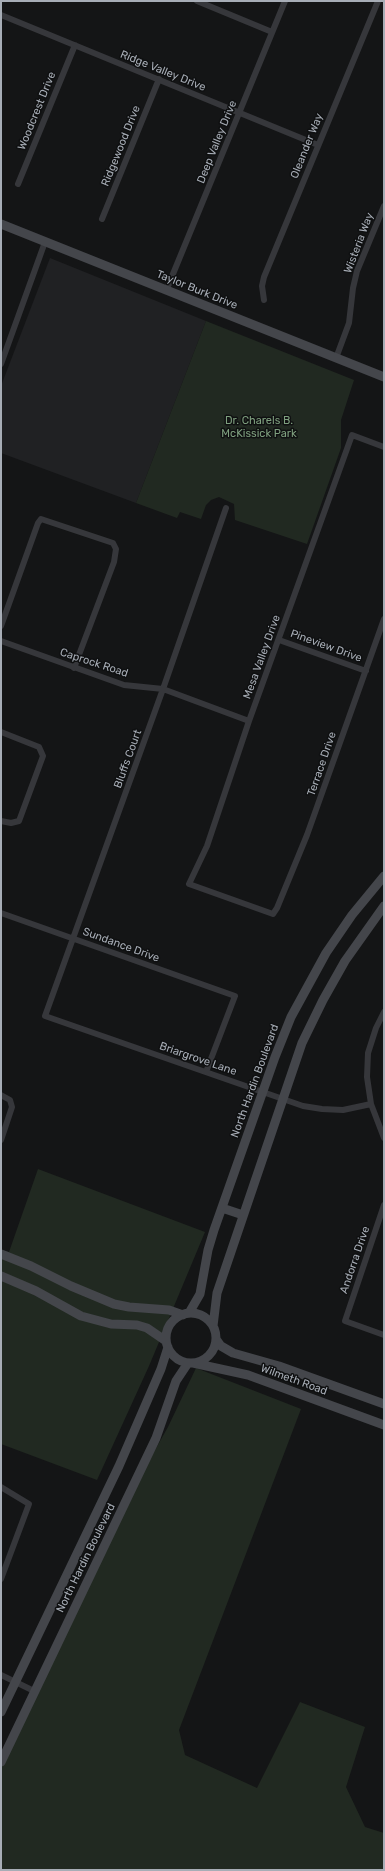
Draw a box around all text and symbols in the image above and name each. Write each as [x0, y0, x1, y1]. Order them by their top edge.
street label: Ridge Valley Drive [118, 48, 208, 94]
street label: Woodcrest Drive [15, 70, 59, 152]
street label: Deep Valley Drive [194, 99, 240, 185]
street label: Ridgewood Drive [99, 104, 143, 188]
street label: Oleander Way [288, 111, 326, 181]
street label: Wisteria Way [341, 211, 377, 275]
street label: Taylor Burk Drive [155, 268, 239, 312]
park label: Dr. Charels B. McKissick Park [221, 414, 297, 440]
street label: Mesa Valley Drive [241, 613, 283, 701]
street label: Pineview Drive [288, 627, 364, 665]
street label: Caprock Road [58, 646, 130, 680]
street label: Bluffs Court [111, 728, 145, 790]
street label: Terrace Drive [305, 730, 339, 798]
street label: Sundance Drive [81, 925, 161, 965]
street label: North Hardin Boulevard [228, 1022, 282, 1140]
street label: Briargrove Lane [158, 1040, 238, 1078]
street label: Andorra Drive [337, 1225, 373, 1295]
street label: Wilmeth Road [259, 1362, 329, 1398]
street label: North Hardin Boulevard [54, 1501, 118, 1615]

